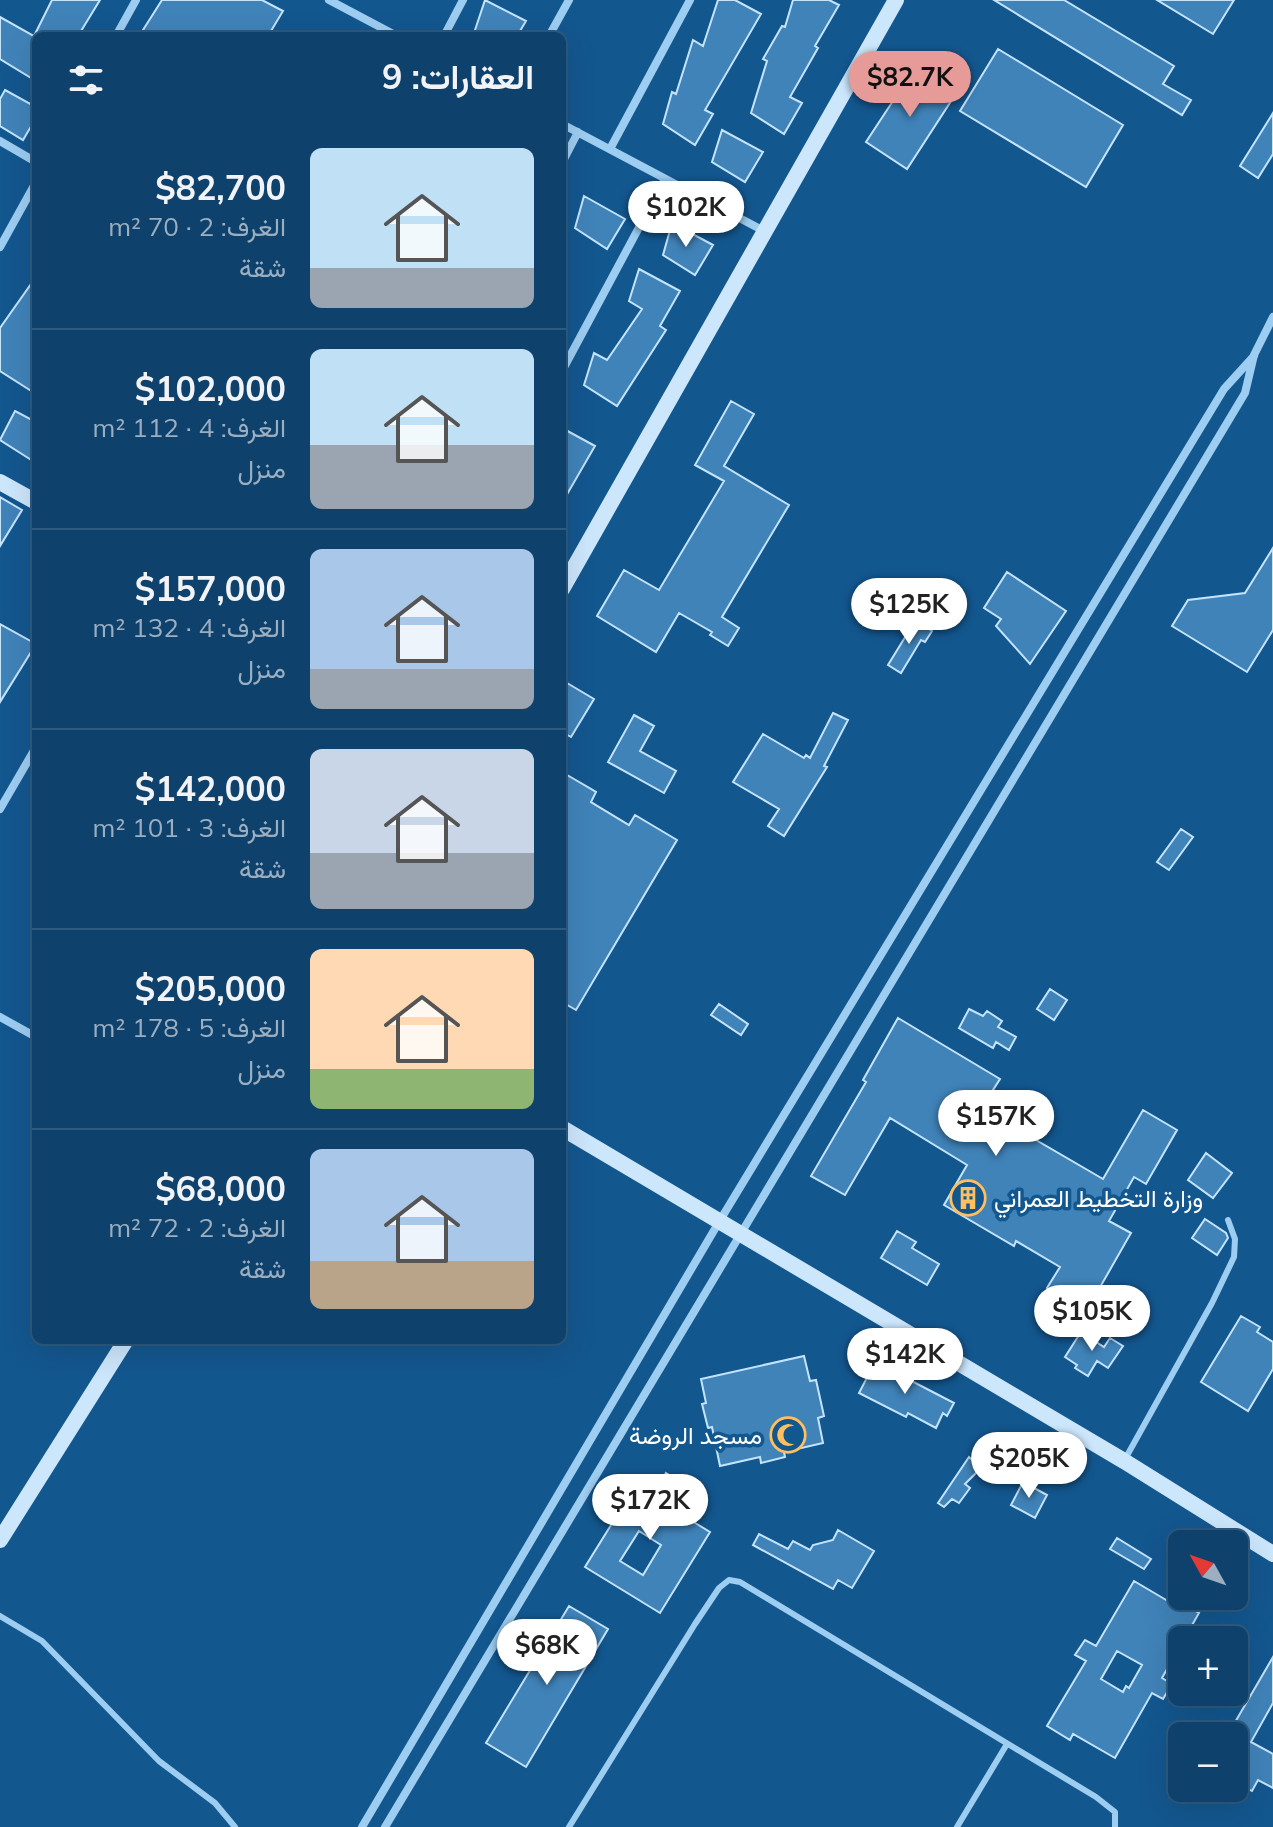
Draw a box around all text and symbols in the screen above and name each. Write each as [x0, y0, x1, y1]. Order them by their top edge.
pin: $82.7K [845, 51, 975, 119]
text: العقارات: 9 [382, 55, 534, 98]
icon: filters [64, 58, 108, 102]
text: $82.7K [867, 60, 953, 93]
text: $82,700 [155, 166, 286, 209]
icon: home [374, 180, 470, 276]
pin: $102K [630, 181, 742, 249]
text: $102K [646, 190, 726, 223]
text: الغرف: 2 · 70 m² [108, 210, 286, 243]
text: شقة [239, 251, 286, 284]
text: $102,000 [135, 367, 286, 410]
icon: home [374, 381, 470, 477]
text: الغرف: 4 · 112 m² [93, 411, 286, 444]
text: منزل [237, 452, 286, 485]
text: $157,000 [135, 567, 286, 610]
pin: $125K [853, 578, 965, 646]
icon: home [374, 581, 470, 677]
text: $125K [869, 587, 949, 620]
text: الغرف: 4 · 132 m² [93, 611, 286, 644]
text: منزل [237, 652, 286, 685]
text: $142,000 [135, 767, 286, 810]
icon: home [374, 781, 470, 877]
text: الغرف: 3 · 101 m² [93, 811, 286, 844]
text: شقة [239, 852, 286, 885]
text: $205,000 [135, 967, 286, 1010]
icon: home [374, 981, 470, 1077]
text: الغرف: 5 · 178 m² [93, 1011, 286, 1044]
text: منزل [237, 1052, 286, 1085]
pin: $157K [940, 1090, 1052, 1158]
text: $157K [956, 1099, 1036, 1132]
text: $68,000 [155, 1167, 286, 1210]
building icon: وزارة التخطيط العمراني [949, 1179, 987, 1217]
icon: home [374, 1181, 470, 1277]
place label: وزارة التخطيط العمراني [994, 1183, 1203, 1218]
text: الغرف: 2 · 72 m² [108, 1211, 286, 1244]
text: شقة [239, 1252, 286, 1285]
pin: $105K [1036, 1285, 1148, 1353]
text: $105K [1052, 1294, 1132, 1327]
pin: $142K [849, 1328, 961, 1396]
text: $142K [865, 1337, 945, 1370]
mosque icon: مسجد الروضة [769, 1416, 807, 1454]
place label: مسجد الروضة [629, 1420, 762, 1451]
pin: $205K [973, 1432, 1085, 1500]
text: $205K [989, 1441, 1069, 1474]
pin: $172K [594, 1474, 706, 1542]
text: $172K [610, 1483, 690, 1516]
north arrow [1168, 1530, 1248, 1610]
map controls [1168, 1530, 1248, 1802]
pin: $68K [500, 1619, 594, 1687]
button: + [1168, 1626, 1248, 1706]
text: $68K [515, 1628, 579, 1661]
button: − [1168, 1722, 1248, 1802]

